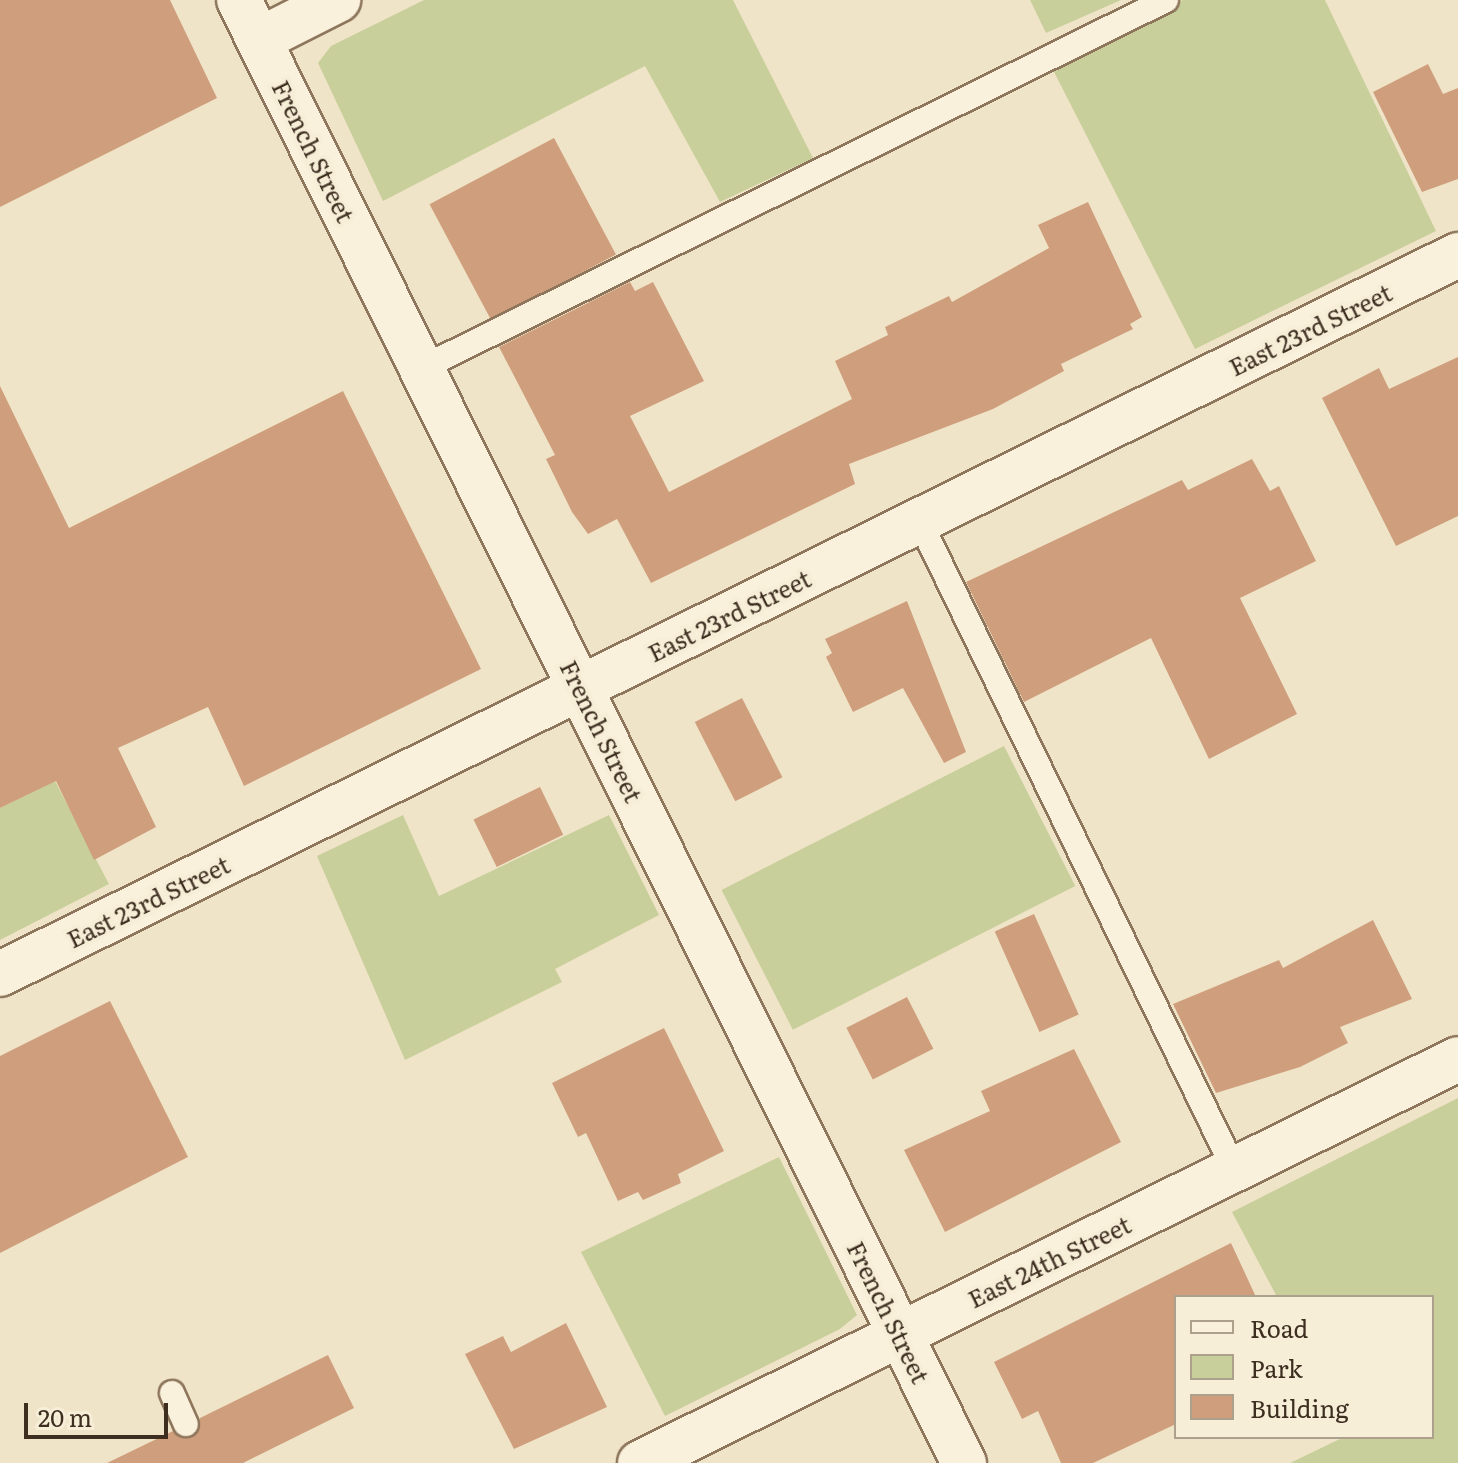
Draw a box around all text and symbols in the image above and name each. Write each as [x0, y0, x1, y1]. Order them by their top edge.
street label: French Street [267, 75, 361, 227]
street label: East 23rd Street [1224, 277, 1396, 381]
street label: East 23rd Street [643, 563, 815, 667]
street label: French Street [555, 655, 649, 807]
street label: East 23rd Street [62, 849, 234, 953]
street label: East 24th Street [963, 1209, 1135, 1313]
street label: French Street [842, 1236, 936, 1388]
legend [1174, 1295, 1434, 1439]
text: Road [1250, 1310, 1308, 1345]
text: Park [1250, 1350, 1303, 1385]
scale bar [28, 1387, 172, 1437]
text: Building [1250, 1390, 1349, 1425]
text: 20 m [38, 1399, 92, 1434]

